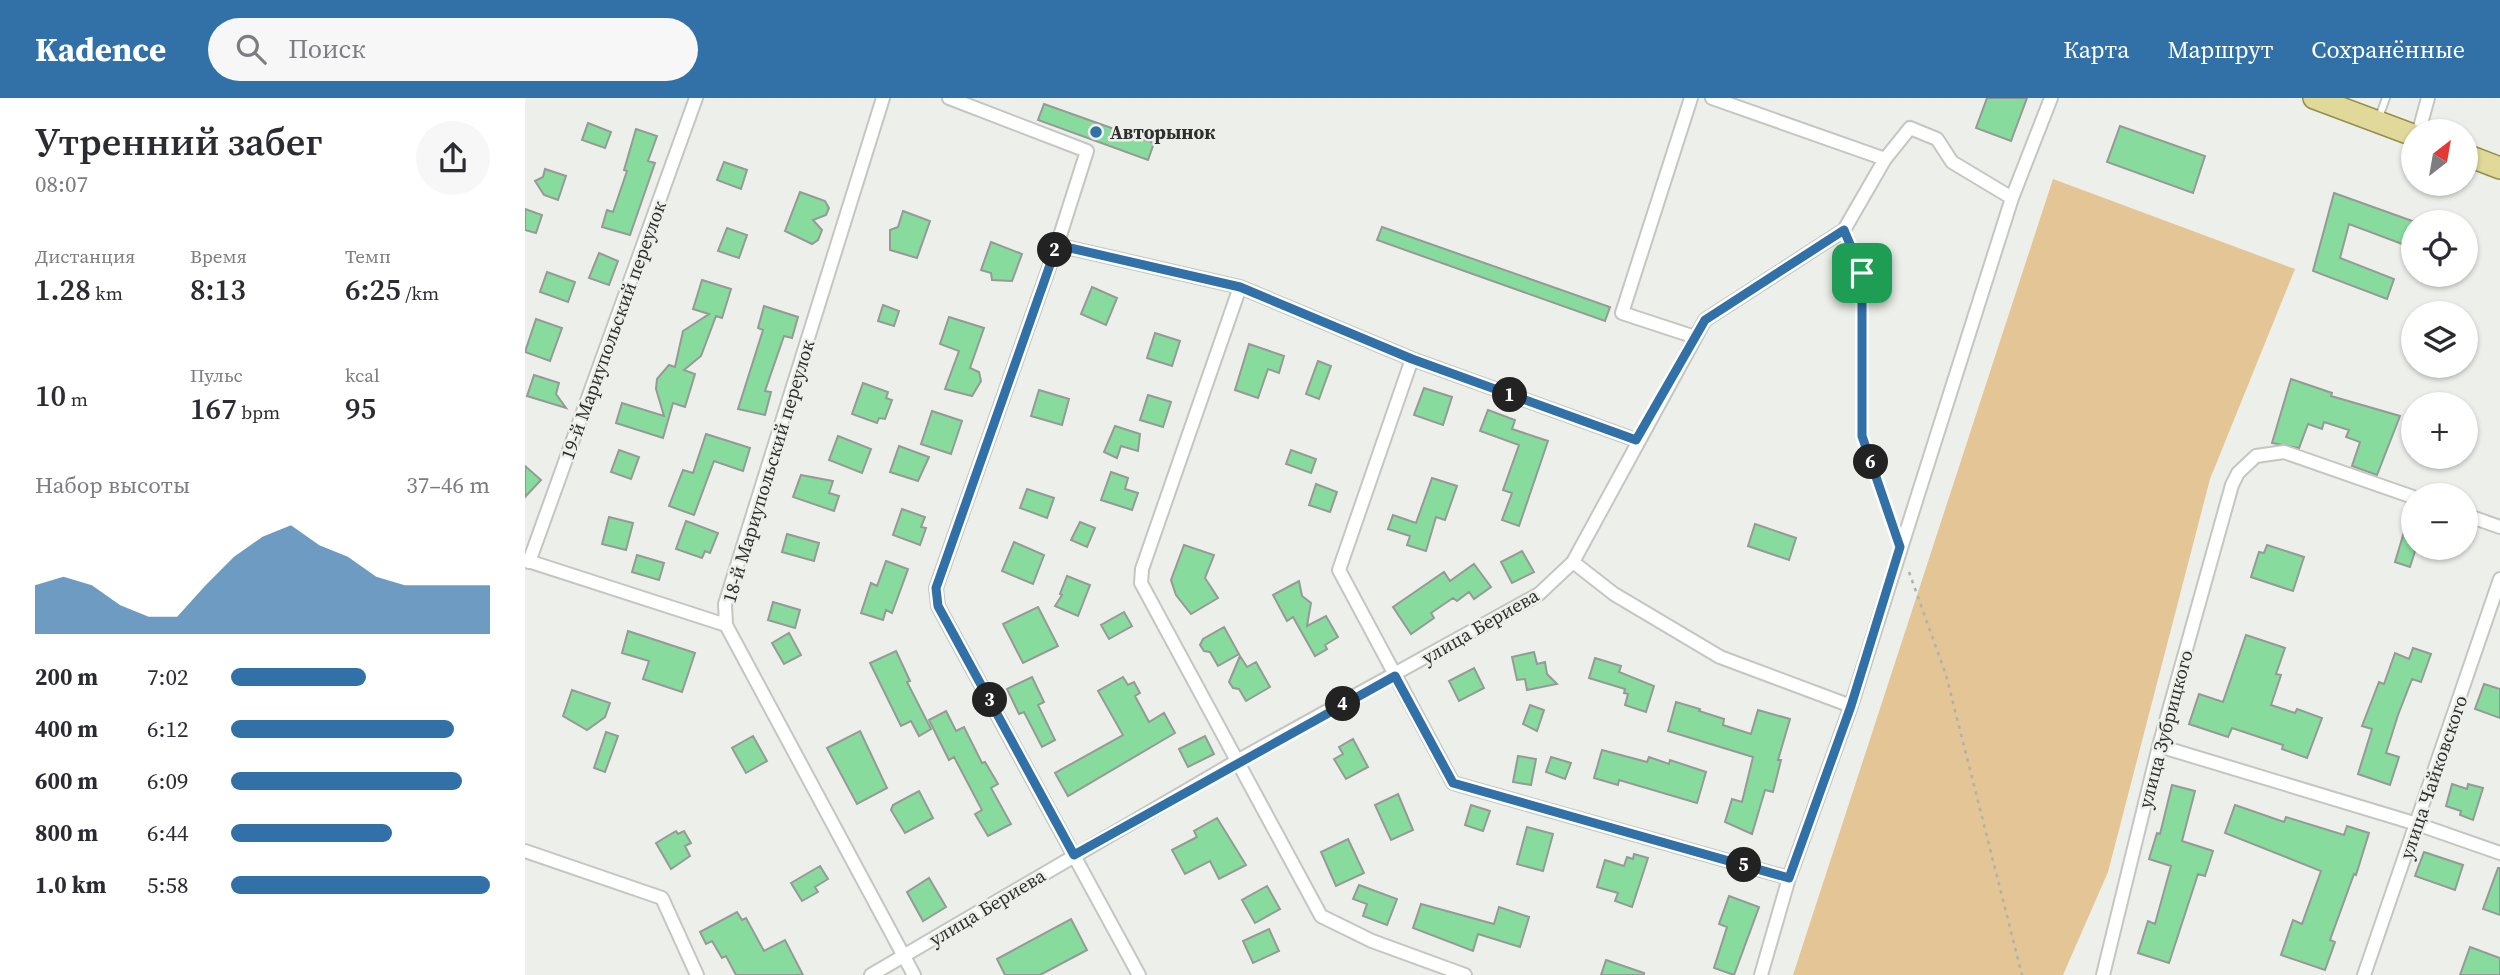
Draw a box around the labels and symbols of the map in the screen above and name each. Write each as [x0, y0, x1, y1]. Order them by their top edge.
place label: Авторынок [1110, 119, 1216, 145]
north arrow [2401, 119, 2478, 196]
marker: Авторынок [1088, 124, 1104, 140]
street label: 19-й Мариупольский переулок [554, 197, 672, 463]
pin: 2 [1037, 232, 1073, 268]
pin [1832, 243, 1892, 303]
street label: 18-й Мариупольский переулок [716, 336, 821, 606]
pin: 1 [1493, 378, 1527, 412]
pin: 6 [1853, 444, 1889, 480]
street label: улица Бериева [1417, 582, 1544, 670]
street label: улица Зубрицкого [2131, 647, 2199, 811]
pin: 3 [973, 682, 1007, 718]
pin: 4 [1325, 686, 1361, 722]
street label: улица Чайковского [2393, 692, 2473, 862]
pin: 5 [1727, 848, 1761, 882]
street label: улица Бериева [924, 862, 1050, 952]

